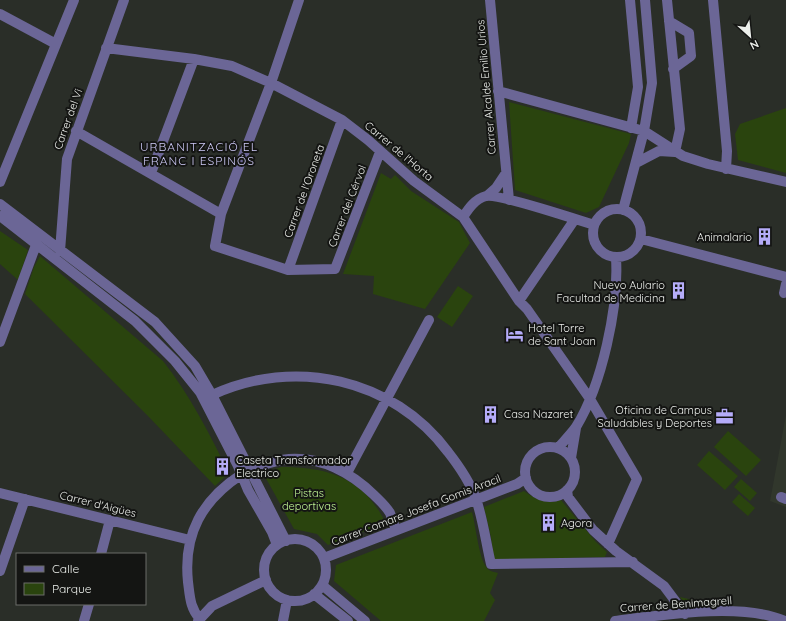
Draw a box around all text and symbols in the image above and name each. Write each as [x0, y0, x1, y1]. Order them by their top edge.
north arrow [730, 16, 770, 56]
street label: Carrer Alcalde Emilio Urios [473, 19, 499, 155]
text: N [748, 37, 761, 53]
street label: Carrer del Vi [51, 87, 85, 151]
street label: Carrer de l'Horta [362, 118, 436, 184]
district label: URBANITZACIÓ EL FRANC I ESPINÓS [140, 139, 258, 168]
street label: Carrer de l'Oroneta [281, 143, 327, 239]
street label: Carrer del Cérvol [325, 163, 369, 249]
building icon: Animalario [755, 227, 775, 247]
place label: Animalario [697, 230, 752, 244]
place label: Nuevo Aulario Facultad de Medicina [557, 278, 665, 305]
building icon: Nuevo Aulario Facultad de Medicina [668, 281, 688, 301]
place label: Hotel Torre de Sant Joan [528, 321, 596, 348]
hotel icon: Hotel Torre de Sant Joan [505, 324, 525, 344]
place label: Oficina de Campus Saludables y Deportes [598, 403, 712, 430]
building icon: Casa Nazaret [481, 404, 501, 424]
office icon: Oficina de Campus Saludables y Deportes [715, 406, 735, 426]
place label: Casa Nazaret [504, 407, 574, 421]
place label: Caseta Transformador Electrico [236, 453, 352, 480]
building icon: Caseta Transformador Electrico [213, 456, 233, 476]
street label: Carrer Comare Josefa Gomis Aracil [329, 471, 503, 549]
park label: Pistas deportivas [282, 486, 336, 513]
street label: Carrer d'Aigües [58, 488, 138, 520]
building icon: Agora [538, 513, 558, 533]
place label: Agora [561, 516, 592, 530]
legend [16, 553, 146, 605]
text: Calle [52, 561, 80, 576]
text: Parque [52, 581, 92, 596]
street label: Carrer de Benimagrell [619, 593, 733, 615]

